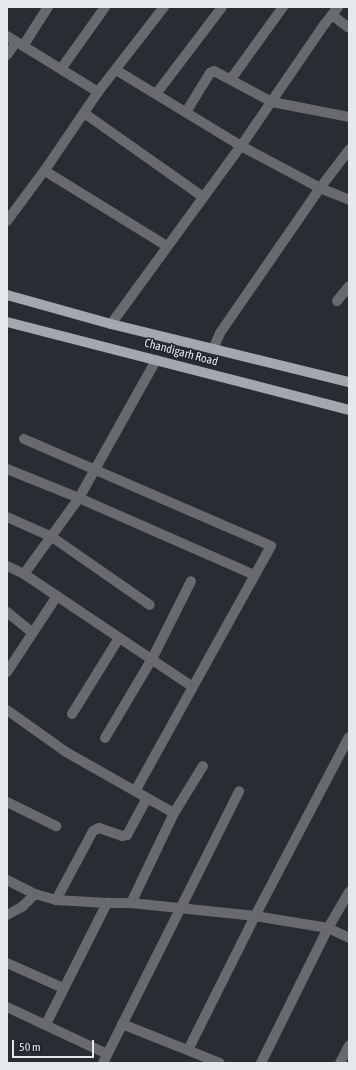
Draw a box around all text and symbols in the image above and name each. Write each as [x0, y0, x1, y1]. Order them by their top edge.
street label: Chandigarh Road [143, 336, 219, 370]
scale bar [14, 1032, 96, 1058]
text: 50 m [19, 1040, 41, 1054]

